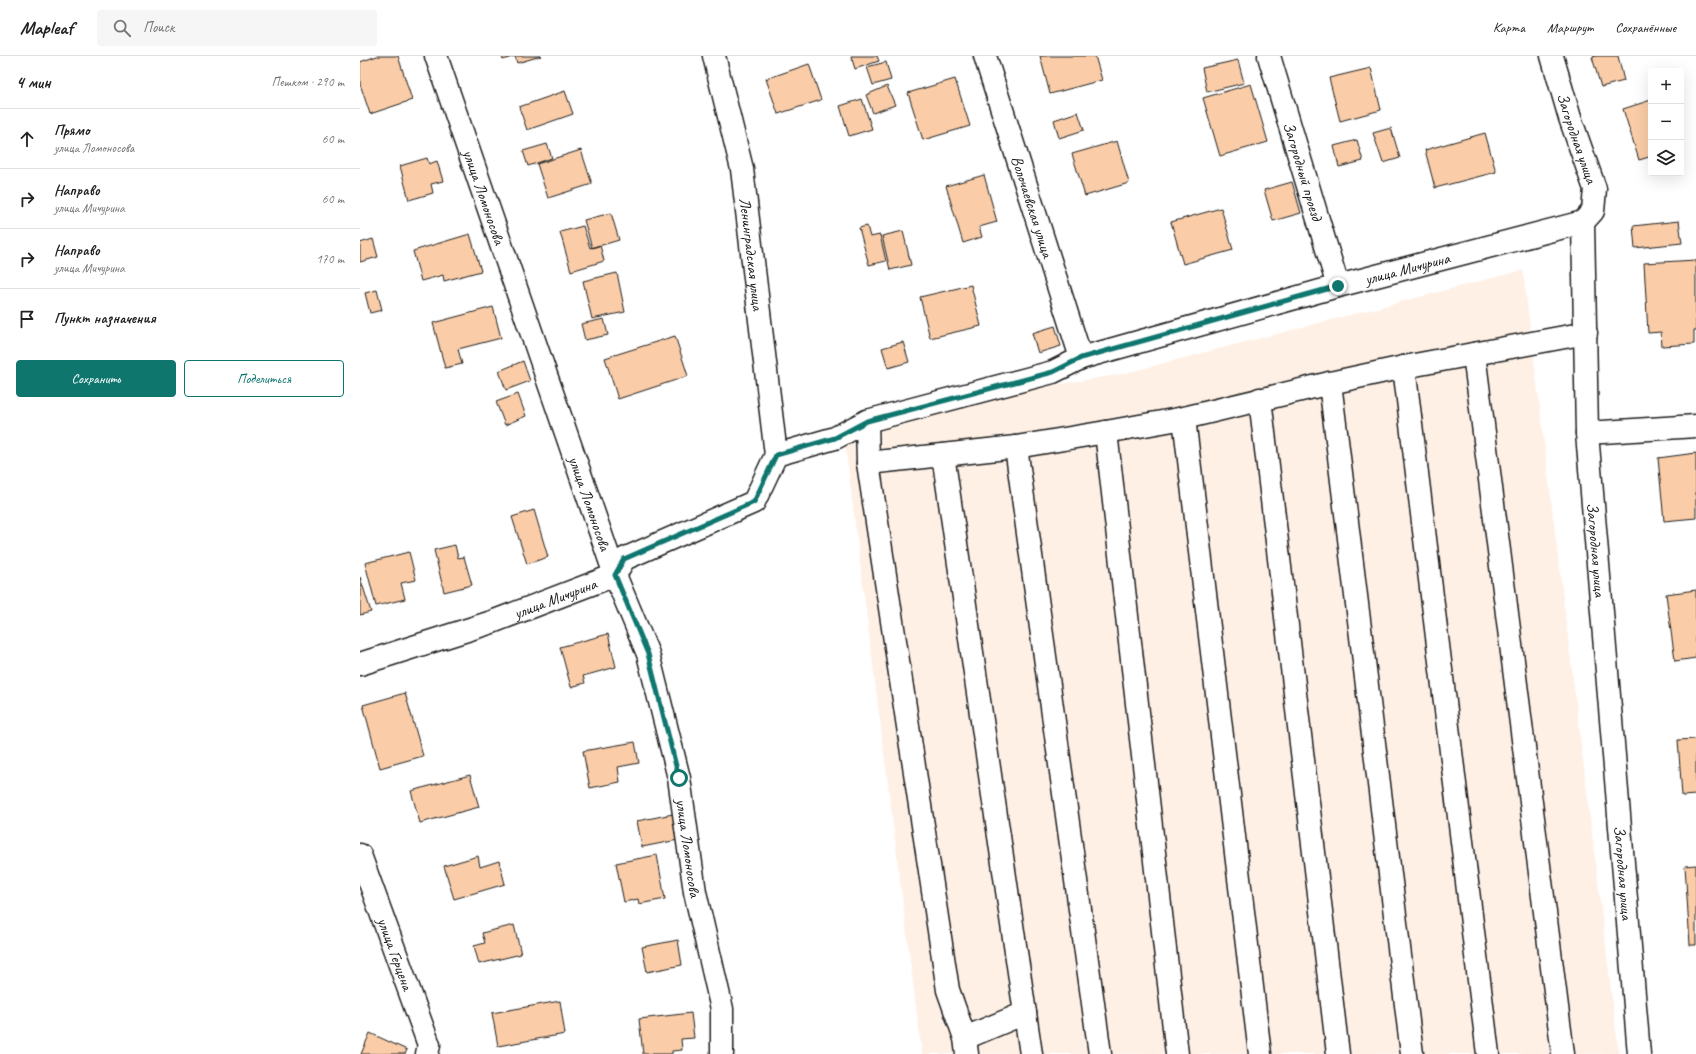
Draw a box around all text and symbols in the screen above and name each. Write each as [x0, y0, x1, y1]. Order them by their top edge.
search box [97, 10, 377, 46]
text: Mapleaf [20, 16, 73, 40]
icon: search [111, 17, 133, 39]
text: Поиск [143, 18, 175, 37]
text: Карта [1493, 19, 1525, 36]
text: Маршрут [1547, 19, 1593, 36]
text: Сохранённые [1615, 19, 1676, 36]
map controls [1648, 68, 1684, 176]
button: + [1648, 68, 1684, 104]
text: 4 мин [16, 72, 51, 93]
text: Пешком · 290 m [271, 74, 344, 90]
street label: Загородная улица [1552, 91, 1602, 188]
button: − [1648, 104, 1684, 140]
street label: Загородный проезд [1278, 120, 1327, 224]
text: Прямо [54, 121, 90, 140]
icon: ahead [16, 128, 38, 150]
text: 60 m [322, 131, 344, 147]
text: улица Ломоносова [54, 140, 134, 156]
button: layers [1648, 140, 1684, 176]
street label: улица Ломоносова [458, 146, 510, 249]
street label: Волочаевская улица [1006, 154, 1058, 262]
text: Направо [54, 181, 100, 200]
icon: right [16, 188, 38, 210]
text: 60 m [322, 191, 344, 207]
street label: Ленинградская улица [734, 197, 768, 313]
text: улица Мичурина [54, 200, 125, 216]
text: Направо [54, 241, 100, 260]
icon: right [16, 248, 38, 270]
street label: улица Мичурина [1362, 248, 1453, 290]
text: 170 m [316, 251, 344, 267]
text: улица Мичурина [54, 260, 125, 276]
route end [1329, 277, 1347, 295]
icon: arrive [16, 308, 38, 330]
text: Пункт назначения [54, 309, 156, 328]
button: Сохранить [16, 360, 176, 397]
button: Поделиться [184, 360, 344, 397]
street label: улица Ломоносова [563, 453, 615, 555]
street label: Загородная улица [1582, 502, 1610, 599]
street label: улица Мичурина [510, 574, 601, 624]
route start [670, 769, 688, 787]
street label: улица Ломоносова [671, 797, 705, 901]
street label: Загородная улица [1609, 825, 1637, 922]
street label: улица Герцена [372, 914, 418, 994]

